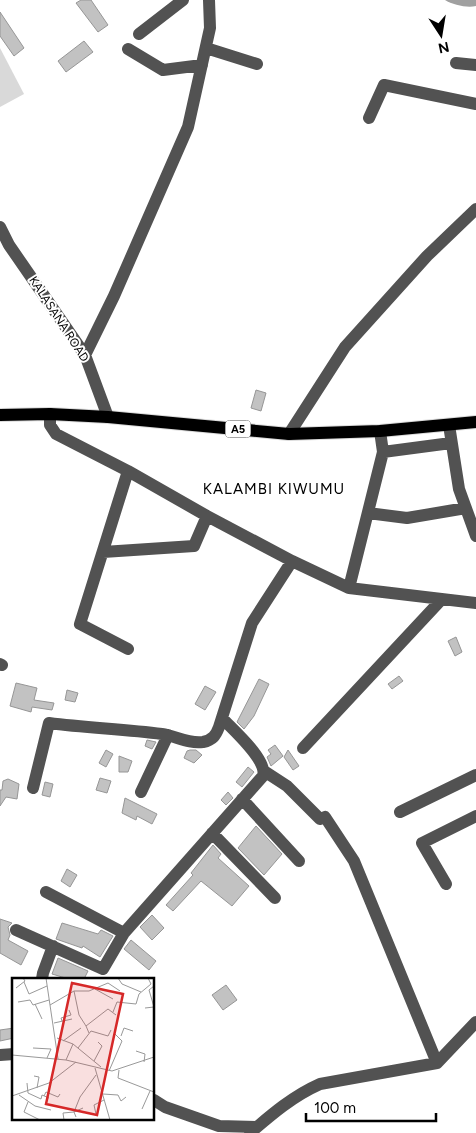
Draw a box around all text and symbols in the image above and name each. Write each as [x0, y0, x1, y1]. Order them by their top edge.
north arrow [416, 10, 466, 60]
text: N [437, 38, 451, 57]
street label: KALASANA ROAD [26, 274, 92, 364]
road number: A5 [226, 420, 250, 438]
district label: KALAMBI KIWUMU [203, 480, 345, 498]
inset map [12, 978, 155, 1120]
scale bar [306, 1090, 436, 1122]
text: 100 m [314, 1099, 356, 1117]

